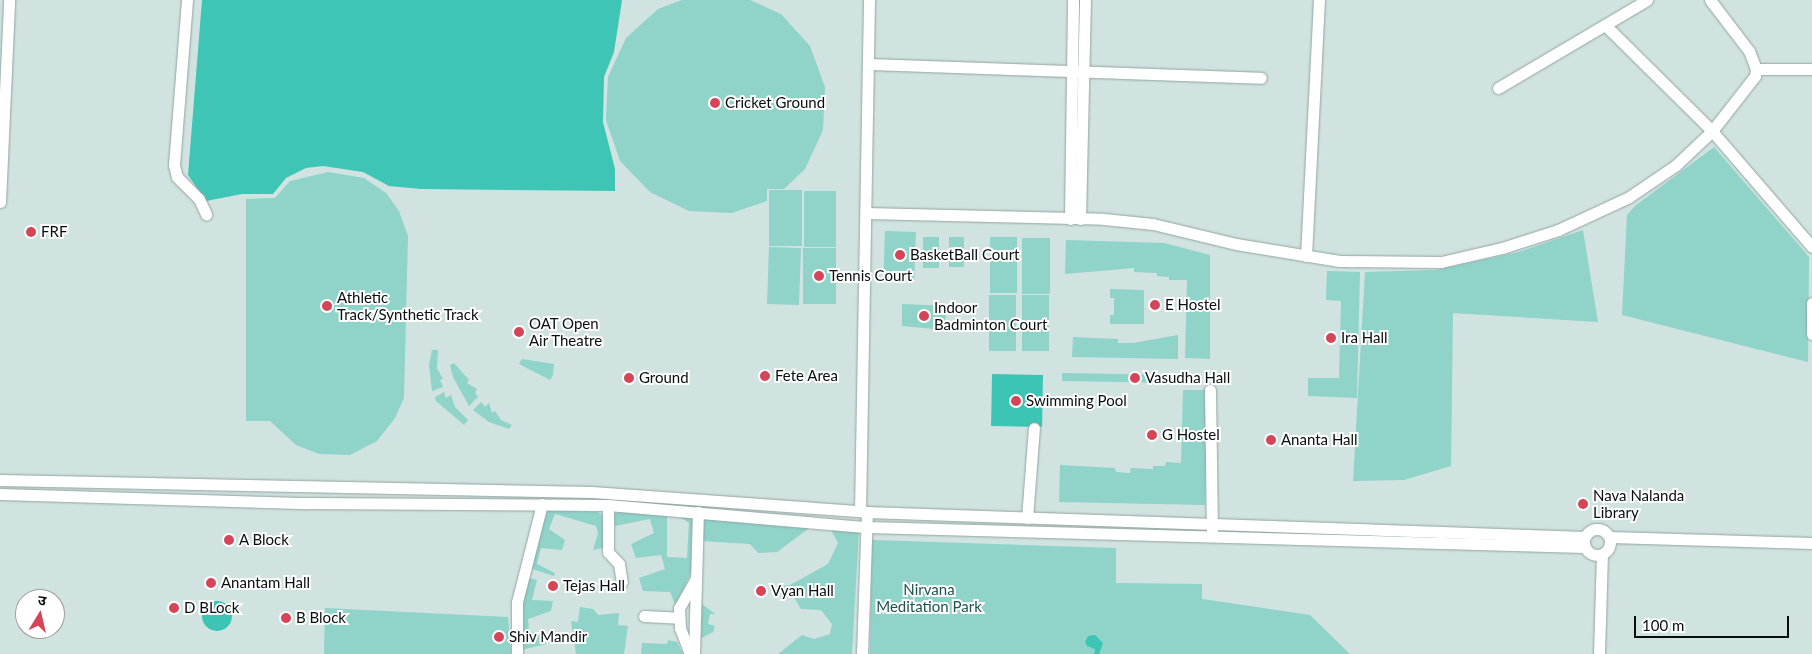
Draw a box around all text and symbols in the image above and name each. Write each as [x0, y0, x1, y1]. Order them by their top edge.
place label: Cricket Ground [725, 94, 825, 112]
marker: Cricket Ground [709, 97, 721, 109]
place label: FRF [41, 223, 67, 241]
marker: FRF [25, 226, 37, 238]
place label: BasketBall Court [910, 246, 1019, 264]
marker: BasketBall Court [894, 249, 906, 261]
place label: Tennis Court [829, 267, 912, 285]
marker: Tennis Court [813, 270, 825, 282]
place label: Athletic Track/Synthetic Track [337, 288, 479, 323]
place label: E Hostel [1165, 296, 1221, 314]
place label: Indoor Badminton Court [934, 298, 1047, 333]
marker: E Hostel [1149, 299, 1161, 311]
marker: Athletic Track/Synthetic Track [321, 300, 333, 312]
marker: Indoor Badminton Court [918, 310, 930, 322]
place label: OAT Open Air Theatre [529, 314, 603, 349]
marker: OAT Open Air Theatre [513, 326, 525, 338]
place label: Ira Hall [1341, 329, 1387, 347]
marker: Ira Hall [1325, 332, 1337, 344]
place label: Fete Area [775, 367, 838, 385]
place label: Ground [639, 369, 689, 387]
place label: Vasudha Hall [1145, 369, 1230, 387]
marker: Fete Area [759, 370, 771, 382]
marker: Ground [623, 372, 635, 384]
marker: Vasudha Hall [1129, 372, 1141, 384]
place label: Swimming Pool [1026, 392, 1127, 410]
marker: Swimming Pool [1010, 395, 1022, 407]
place label: G Hostel [1162, 426, 1220, 444]
marker: G Hostel [1146, 429, 1158, 441]
place label: Ananta Hall [1281, 431, 1358, 449]
marker: Ananta Hall [1265, 434, 1277, 446]
place label: Nava Nalanda Library [1593, 486, 1684, 521]
marker: Nava Nalanda Library [1577, 498, 1589, 510]
place label: A Block [239, 531, 289, 549]
marker: A Block [223, 534, 235, 546]
place label: Anantam Hall [221, 574, 310, 592]
marker: Anantam Hall [205, 577, 217, 589]
place label: Tejas Hall [563, 577, 625, 595]
marker: Tejas Hall [547, 580, 559, 592]
park label: Nirvana Meditation Park [876, 580, 982, 615]
place label: Vyan Hall [771, 582, 834, 600]
marker: Vyan Hall [755, 585, 767, 597]
north arrow [15, 589, 65, 639]
text: उ [37, 591, 48, 609]
place label: D BLock [184, 599, 239, 617]
marker: D BLock [168, 602, 180, 614]
scale bar [1637, 606, 1792, 638]
place label: B Block [296, 609, 346, 627]
marker: B Block [280, 612, 292, 624]
text: 100 m [1642, 616, 1684, 634]
place label: Shiv Mandir [509, 628, 588, 646]
marker: Shiv Mandir [493, 631, 505, 643]

